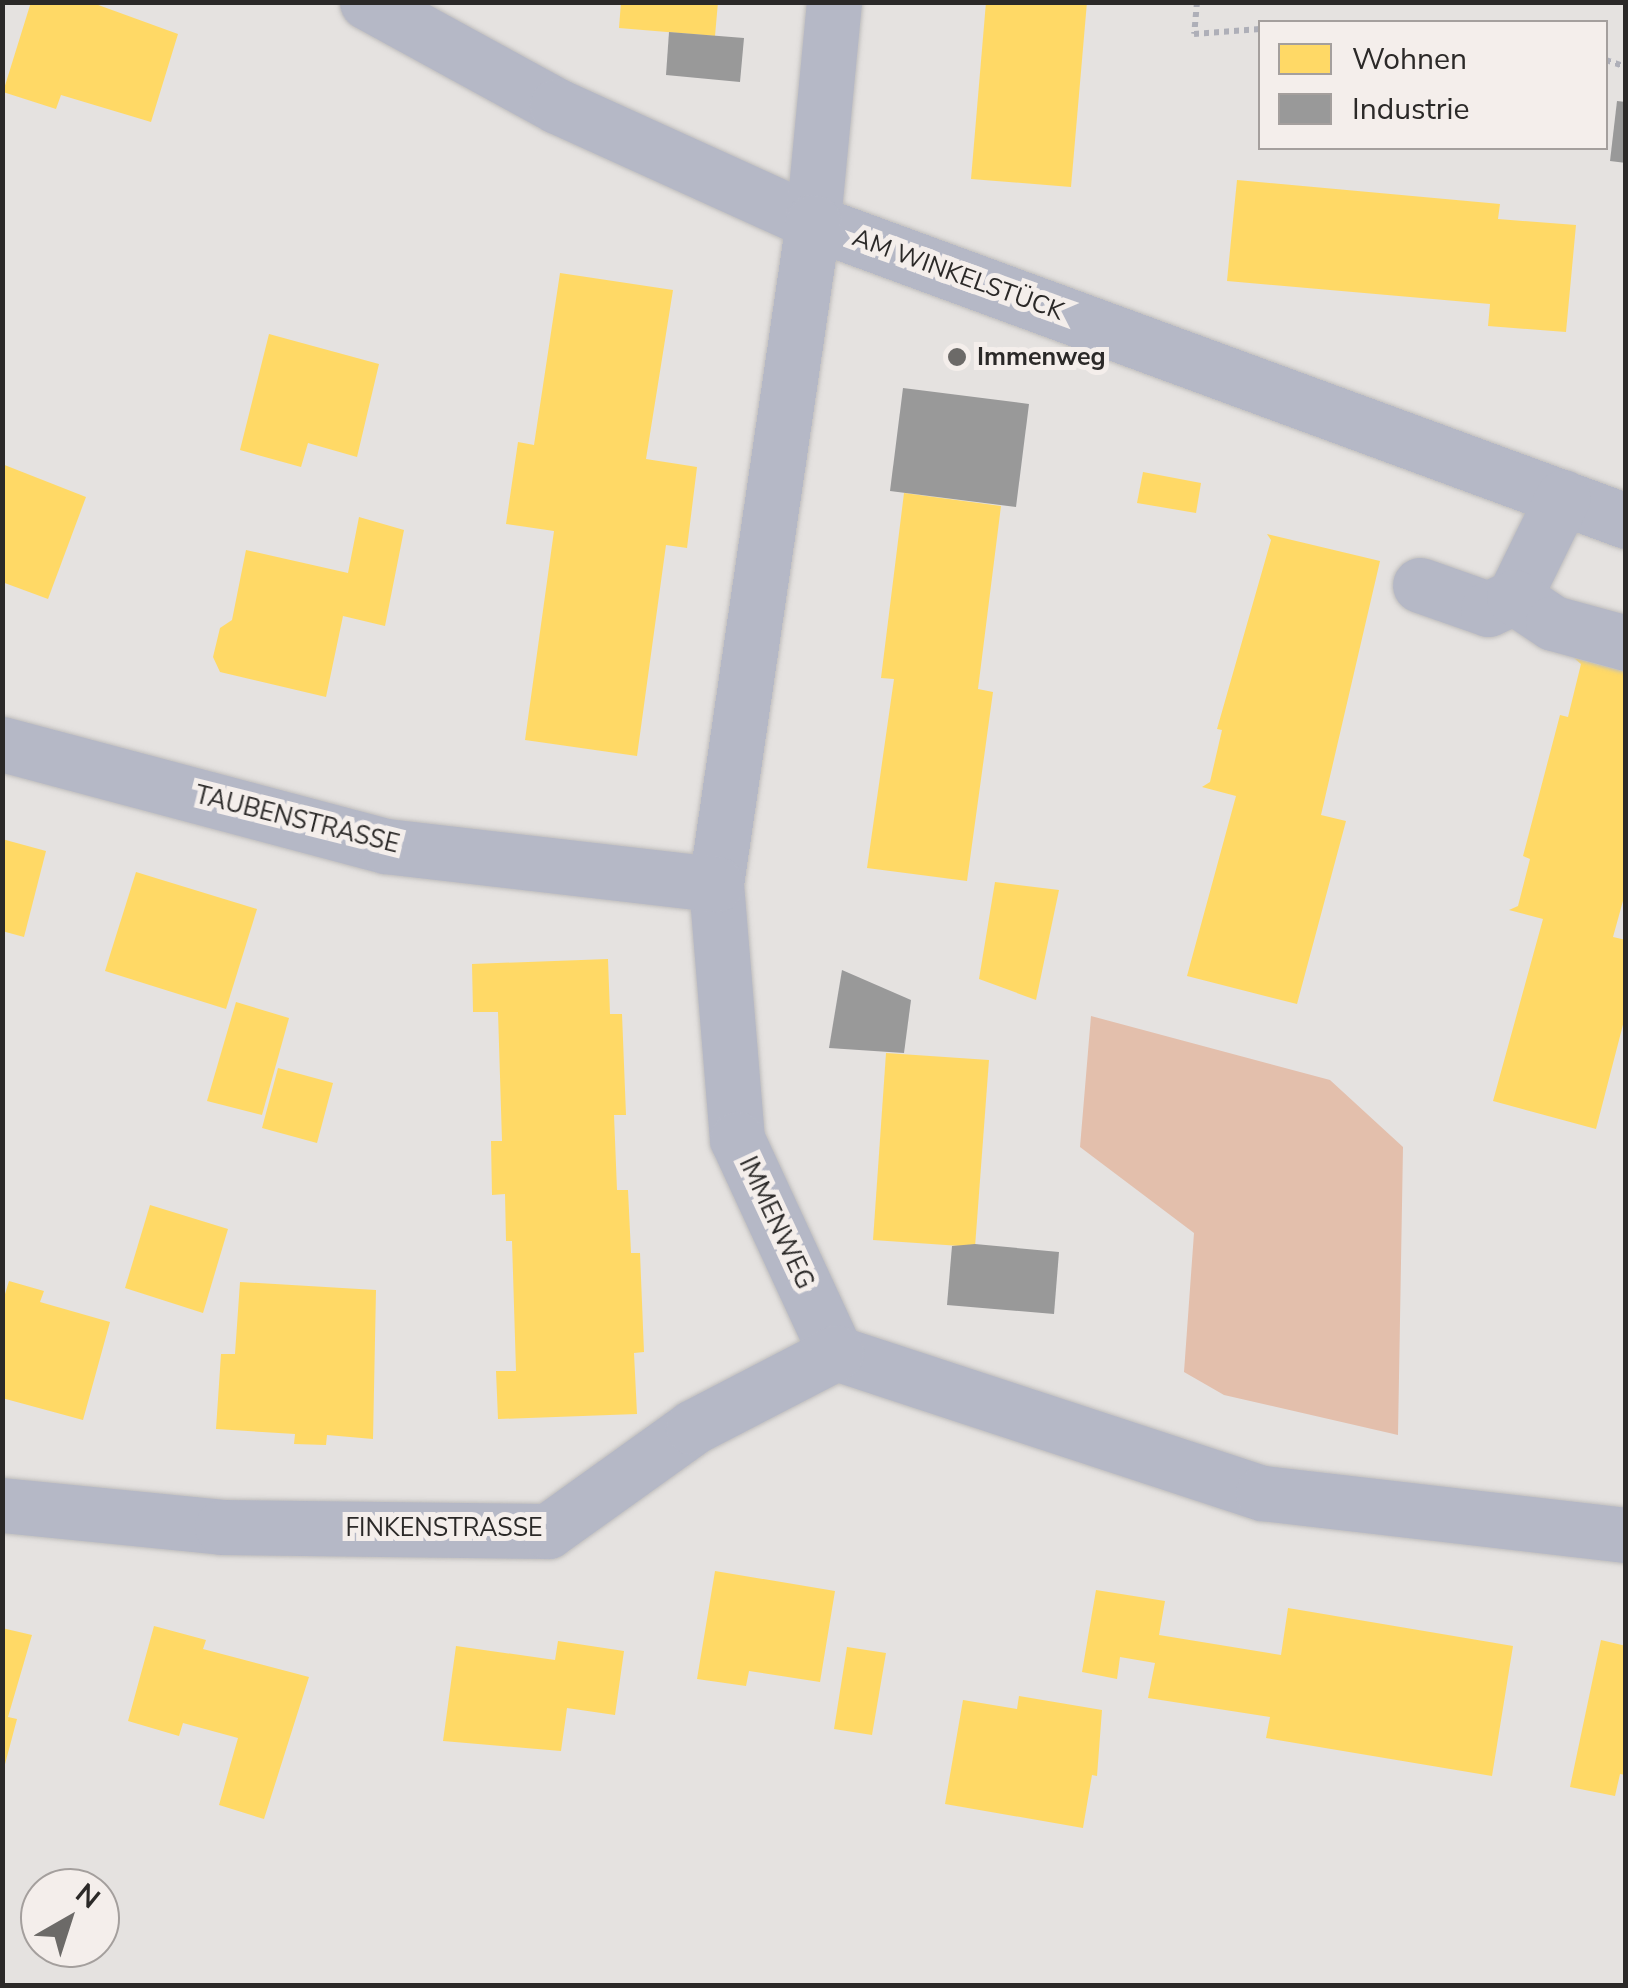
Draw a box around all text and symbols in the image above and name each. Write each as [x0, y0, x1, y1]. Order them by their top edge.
legend [1258, 20, 1608, 150]
text: Wohnen [1352, 39, 1467, 80]
text: Industrie [1352, 89, 1469, 130]
street label: AM WINKELSTÜCK [848, 223, 1068, 327]
place label: Immenweg [977, 342, 1106, 372]
marker: Immenweg [946, 346, 968, 368]
street label: TAUBENSTRASSE [192, 780, 402, 860]
street label: IMMENWEG [732, 1152, 820, 1294]
street label: FINKENSTRASSE [345, 1513, 543, 1543]
north arrow [20, 1868, 120, 1968]
text: N [68, 1875, 108, 1918]

